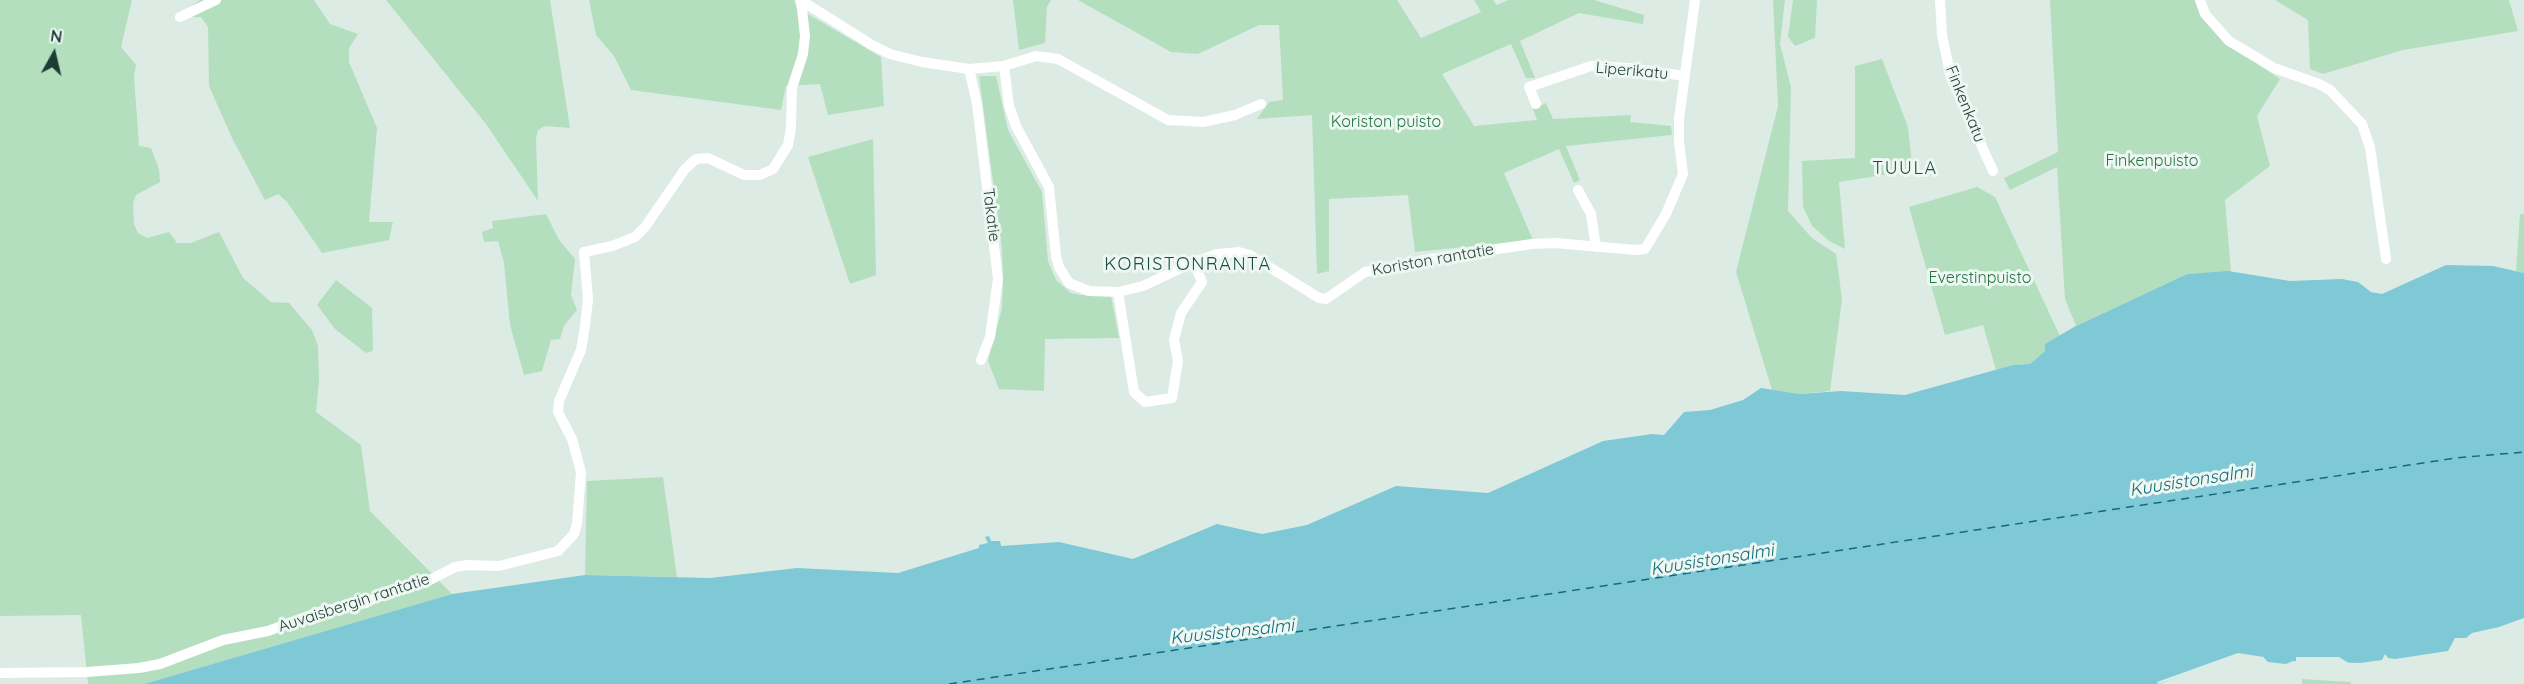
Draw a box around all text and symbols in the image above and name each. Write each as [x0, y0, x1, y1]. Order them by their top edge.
north arrow [24, 24, 84, 84]
text: N [49, 25, 64, 47]
street label: Liperikatu [1595, 58, 1669, 84]
street label: Finkenkatu [1941, 63, 1989, 145]
park label: Koriston puisto [1331, 112, 1441, 132]
park label: Finkenpuisto [2106, 151, 2198, 171]
district label: TUULA [1872, 158, 1938, 180]
street label: Takatie [978, 187, 1004, 243]
street label: Koriston rantatie [1370, 240, 1496, 280]
district label: KORISTONRANTA [1104, 254, 1272, 276]
park label: Everstinpuisto [1929, 268, 2031, 288]
water label: Kuusistonsalmi [2128, 461, 2254, 501]
water label: Kuusistonsalmi [1649, 540, 1775, 580]
street label: Auvaisbergin rantatie [276, 569, 432, 637]
water label: Kuusistonsalmi [1169, 615, 1295, 649]

